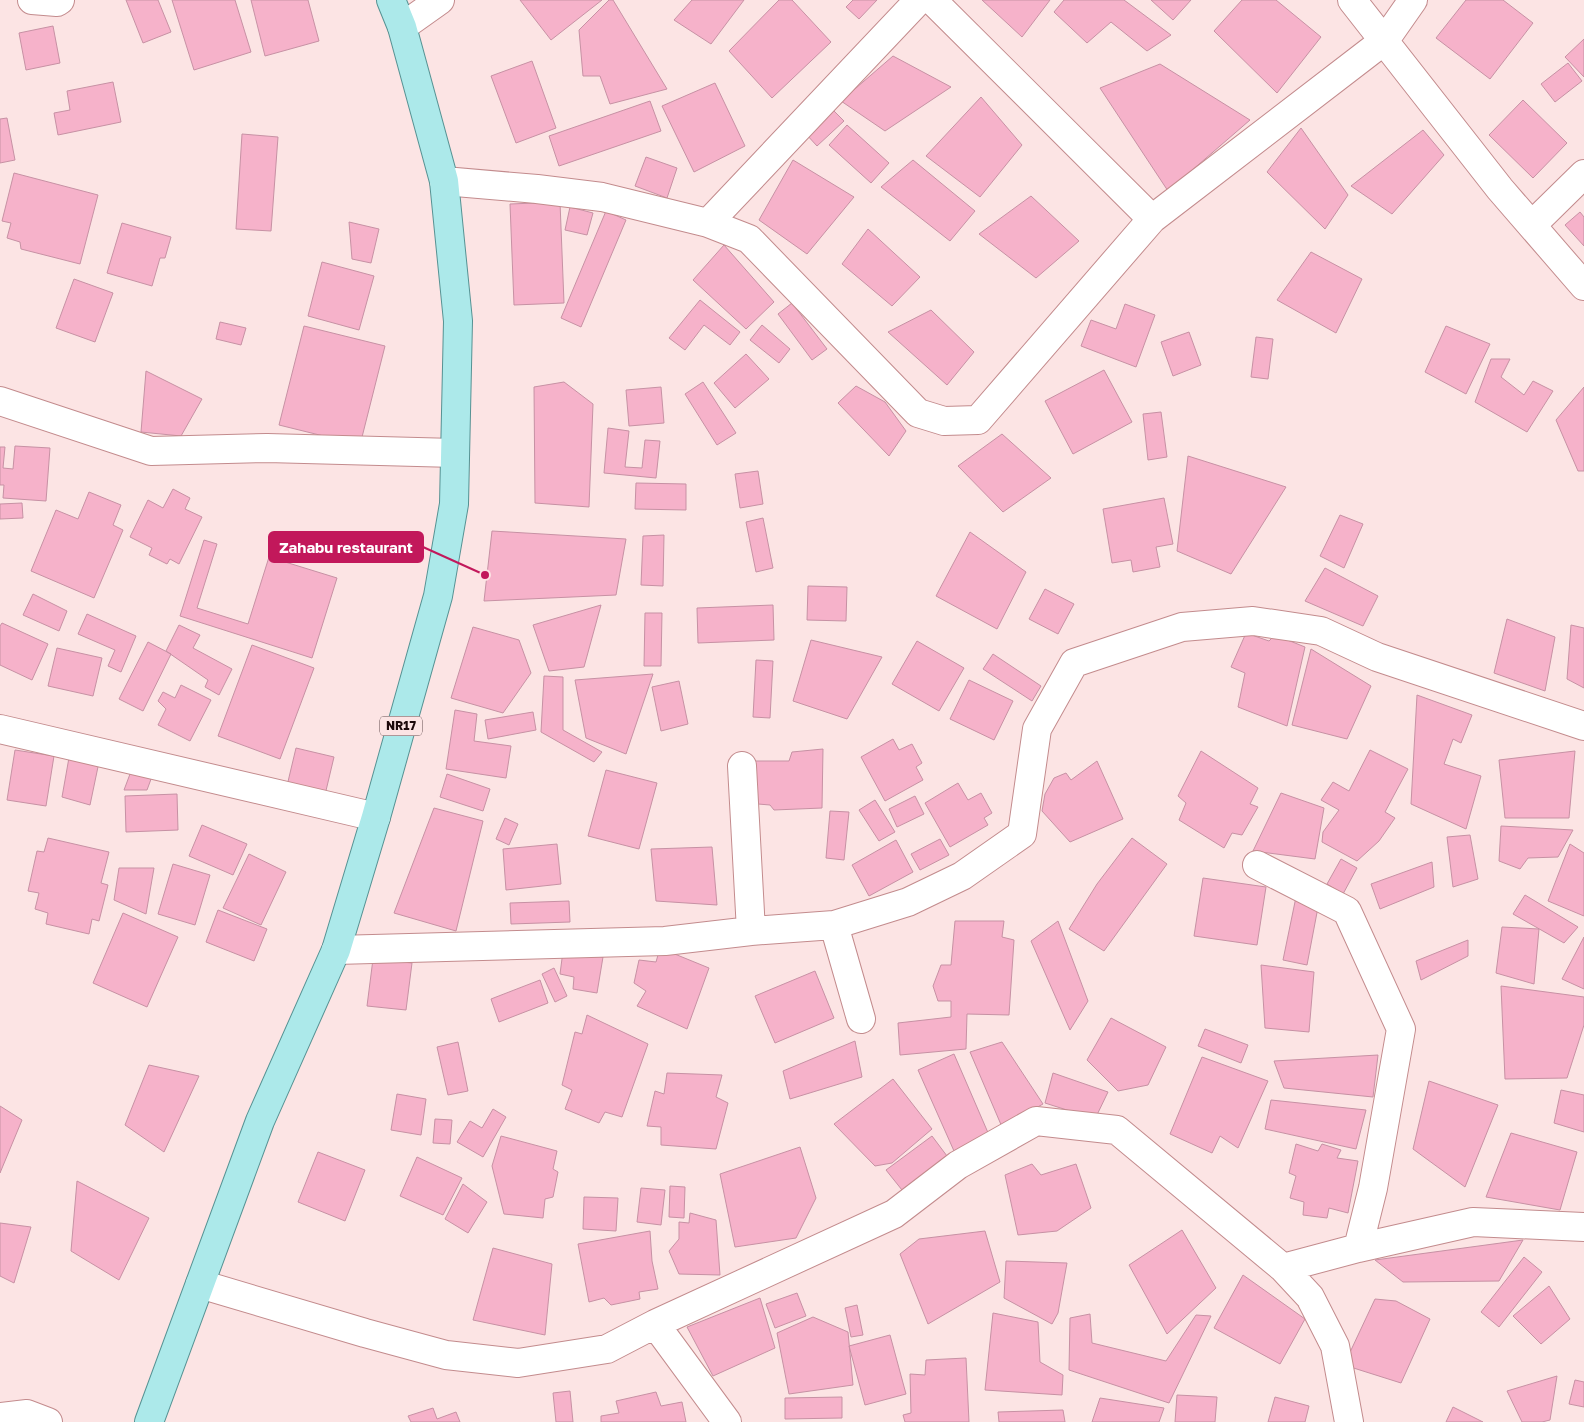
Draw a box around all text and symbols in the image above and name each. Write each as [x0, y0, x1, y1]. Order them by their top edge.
callout: Zahabu restaurant [269, 532, 423, 562]
text: Zahabu restaurant [279, 538, 413, 556]
road number: NR17 [380, 716, 422, 736]

